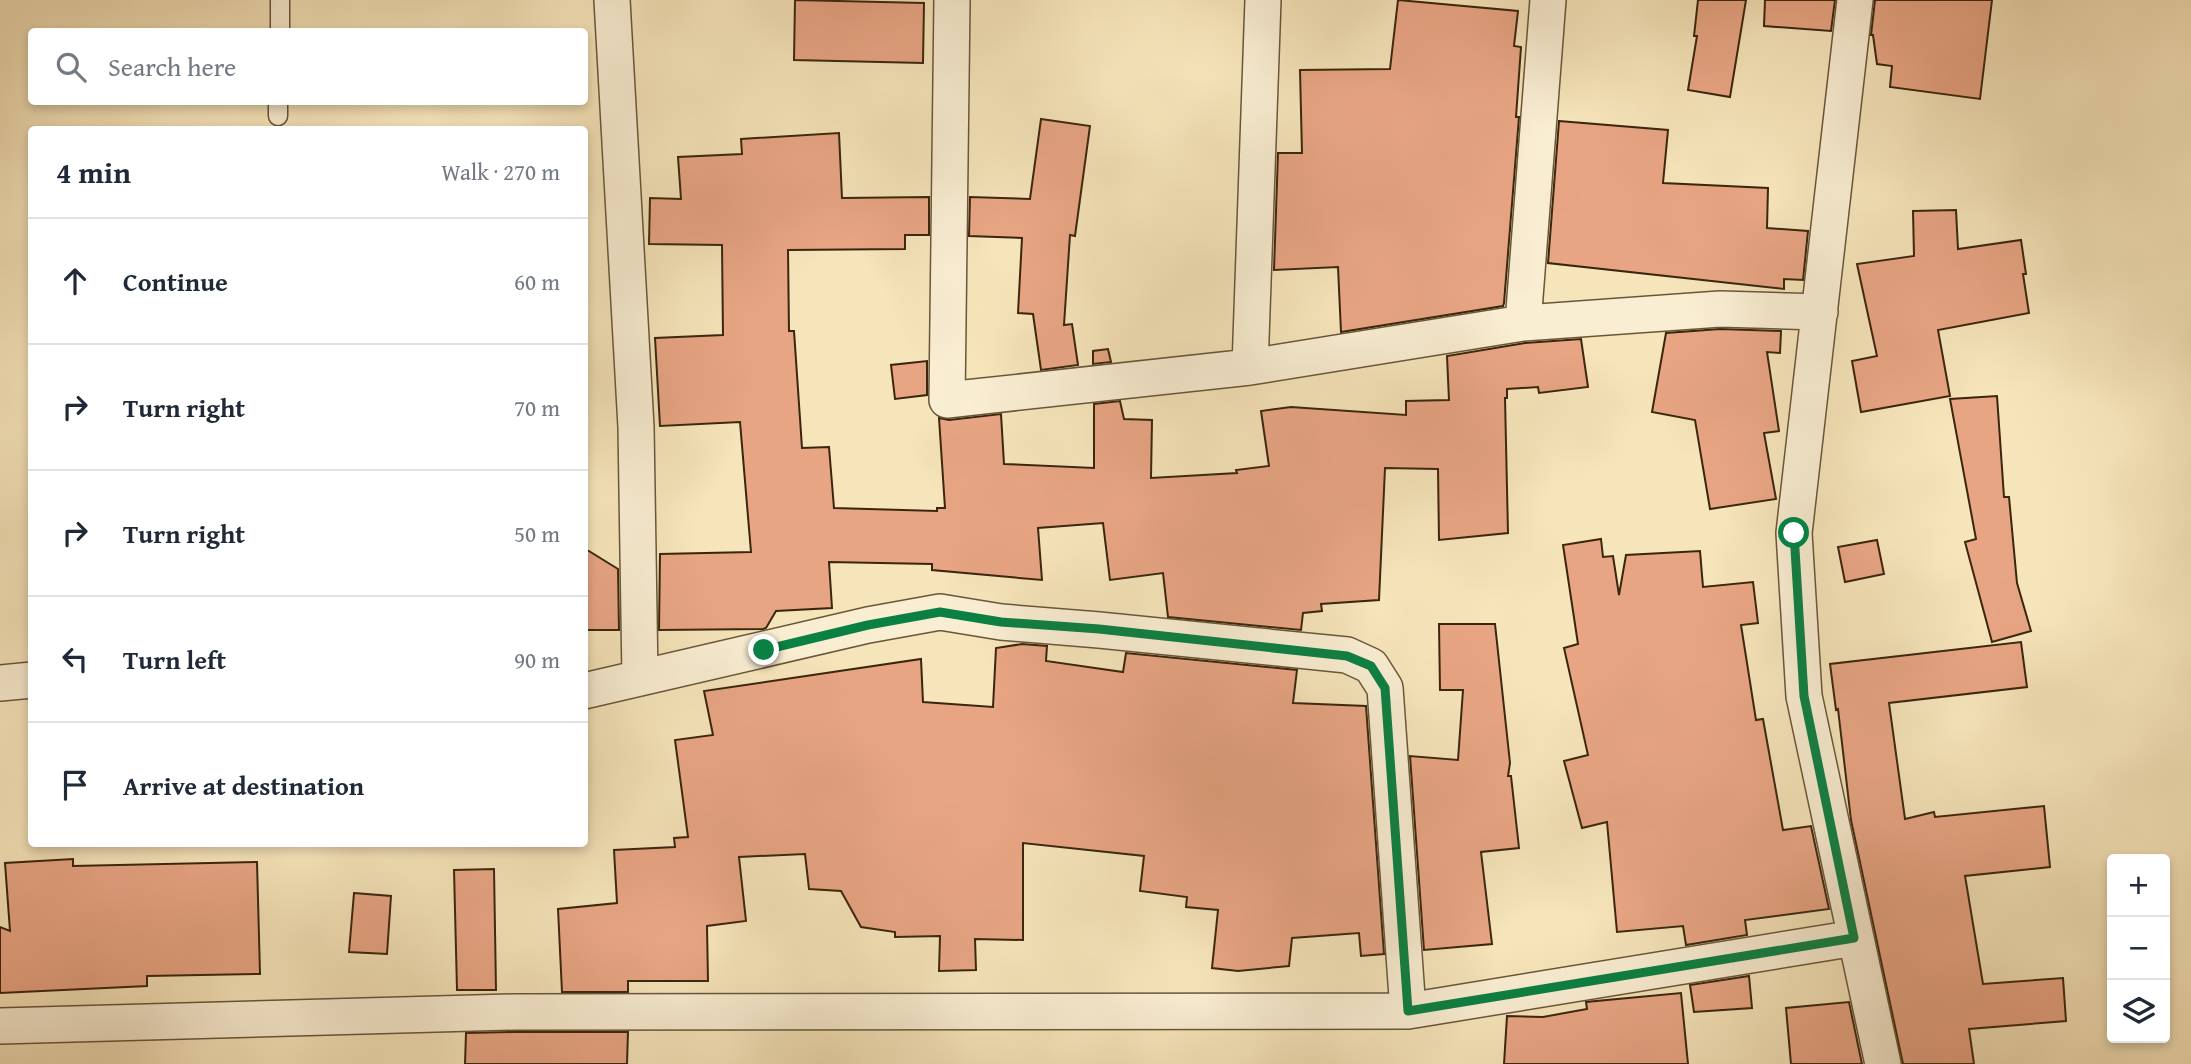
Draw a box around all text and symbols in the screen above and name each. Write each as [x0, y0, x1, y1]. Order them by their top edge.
search box [28, 28, 588, 105]
text: Search here [108, 47, 236, 86]
icon: search [52, 48, 90, 86]
text: 4 min [56, 150, 131, 194]
text: Walk · 270 m [441, 155, 560, 188]
icon: ahead [56, 262, 94, 300]
text: Continue [123, 262, 228, 301]
text: 60 m [514, 265, 560, 298]
icon: right [56, 388, 94, 426]
text: Turn right [123, 388, 245, 427]
text: 70 m [514, 391, 560, 424]
icon: right [56, 514, 94, 552]
text: Turn right [123, 514, 245, 553]
text: 50 m [514, 517, 560, 550]
route start [1778, 517, 1809, 548]
route end [748, 634, 779, 665]
icon: left [56, 640, 94, 678]
text: Turn left [123, 640, 226, 679]
text: 90 m [514, 643, 560, 676]
icon: arrive [56, 766, 94, 804]
text: Arrive at destination [123, 766, 364, 805]
map controls [2107, 854, 2170, 1043]
button: + [2107, 854, 2170, 917]
button: − [2107, 917, 2170, 980]
button: layers [2107, 980, 2170, 1043]

